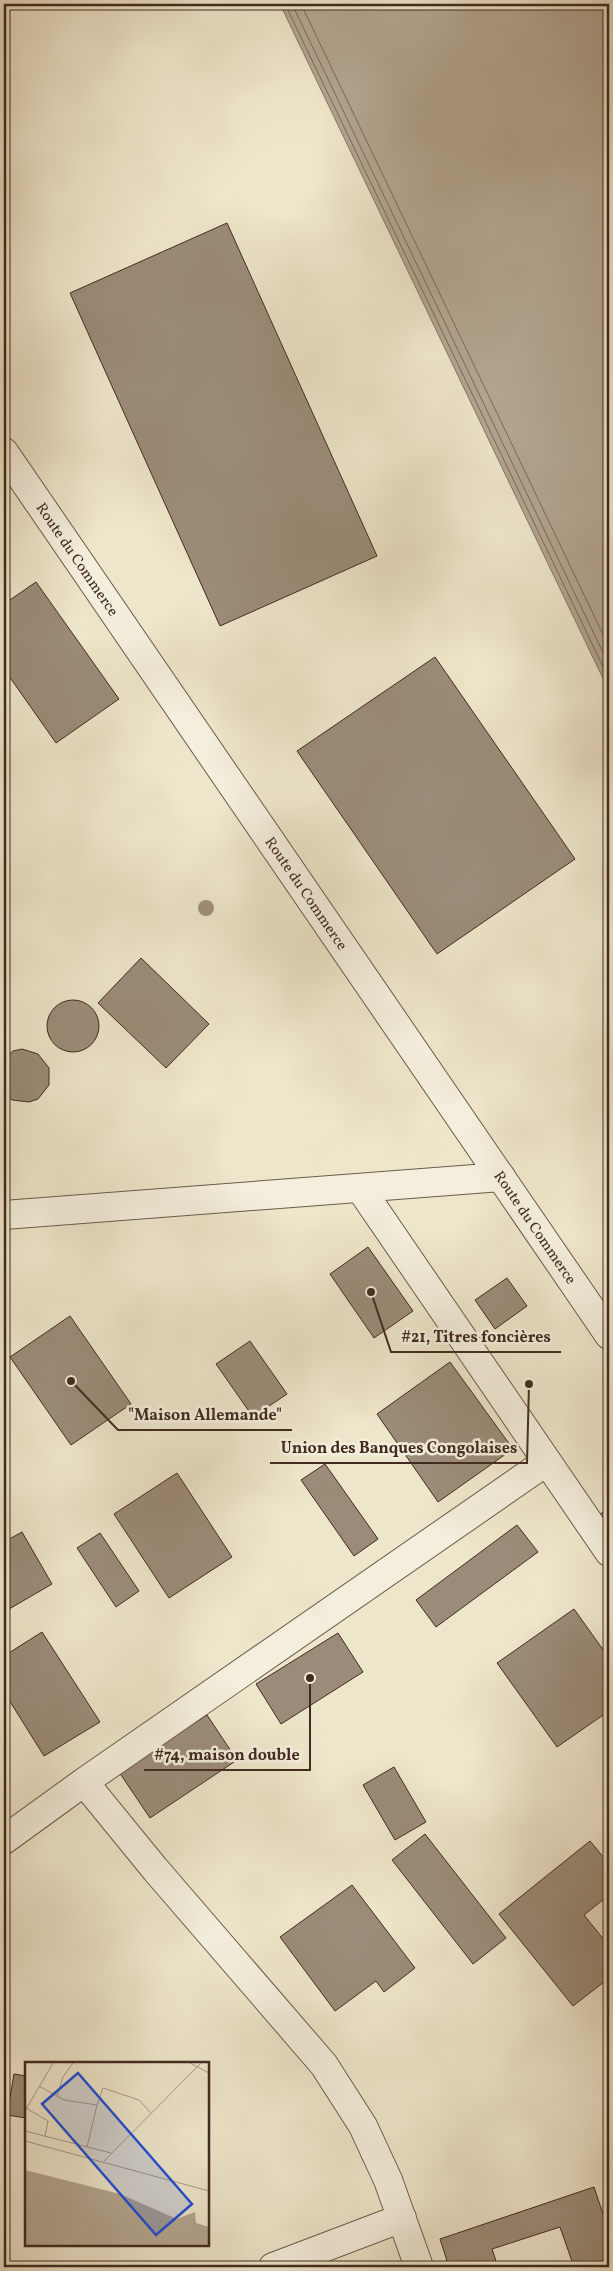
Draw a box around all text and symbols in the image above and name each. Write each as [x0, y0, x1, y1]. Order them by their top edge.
street label: Route du Commerce [30, 499, 123, 621]
street label: Route du Commerce [259, 833, 351, 955]
street label: Route du Commerce [488, 1167, 580, 1289]
callout: #21, Titres foncières [391, 1321, 561, 1352]
text: #21, Titres foncières [401, 1327, 551, 1349]
callout: "Maison Allemande" [118, 1399, 292, 1430]
text: "Maison Allemande" [128, 1405, 282, 1427]
callout: Union des Banques Congolaises [270, 1432, 527, 1463]
text: Union des Banques Congolaises [281, 1438, 517, 1460]
callout: #74, maison double [144, 1739, 310, 1770]
text: #74, maison double [154, 1745, 300, 1767]
inset map [25, 2062, 209, 2246]

